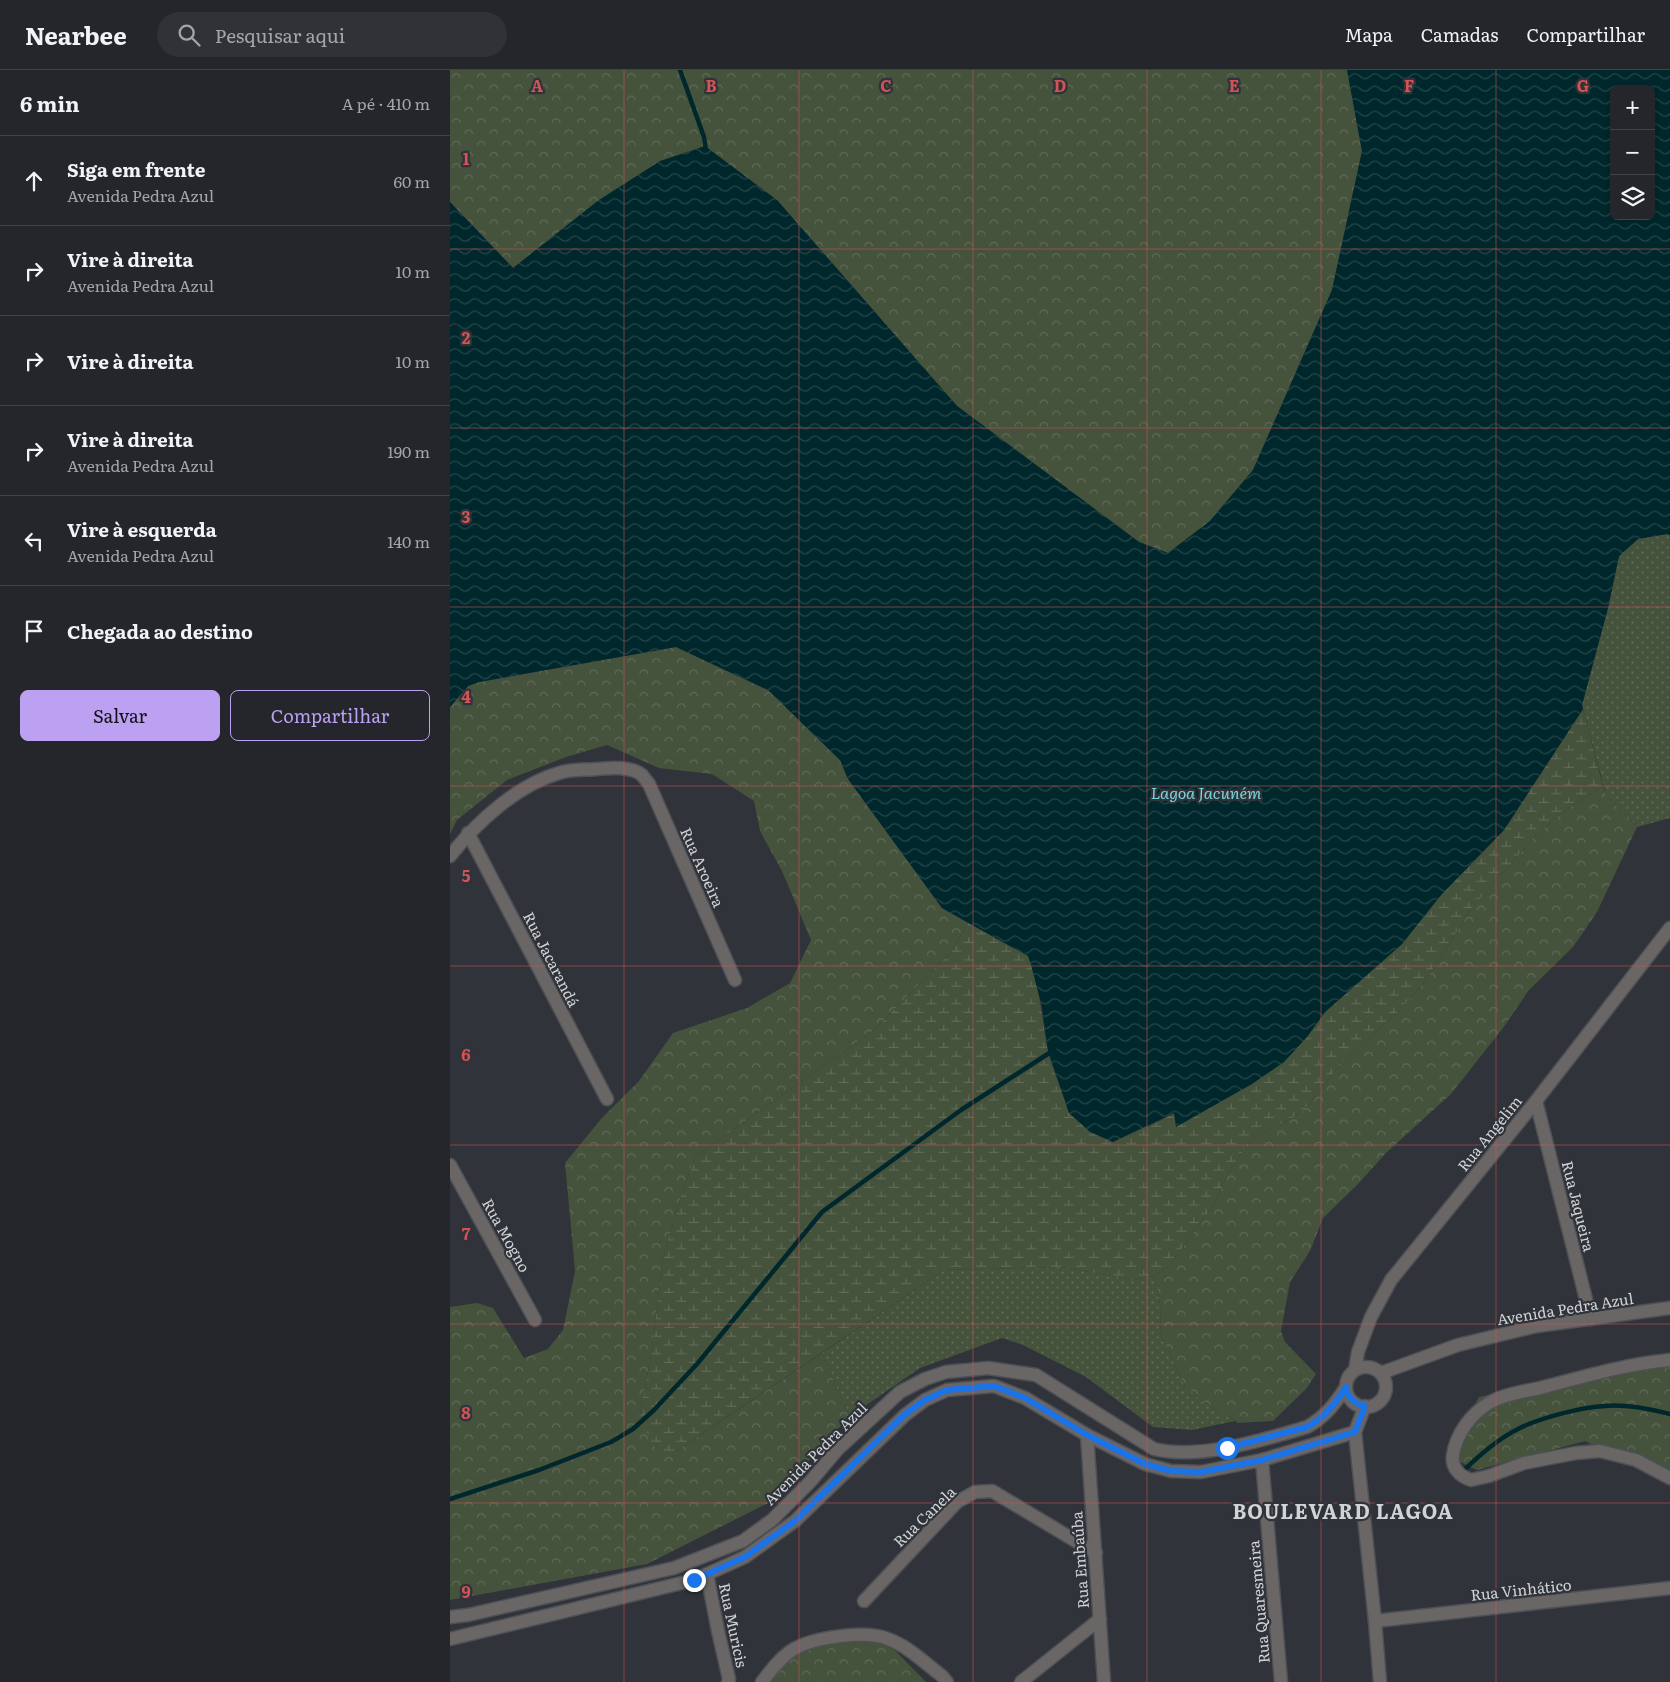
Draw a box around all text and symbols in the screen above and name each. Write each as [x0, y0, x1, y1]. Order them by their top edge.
search box [157, 12, 507, 57]
text: Nearbee [25, 17, 127, 52]
icon: search [175, 21, 203, 49]
text: Pesquisar aqui [215, 21, 345, 49]
text: Mapa [1345, 21, 1393, 48]
text: Camadas [1421, 21, 1498, 48]
text: Compartilhar [1526, 21, 1645, 48]
text: A [531, 73, 543, 97]
text: B [705, 73, 717, 97]
text: C [880, 73, 892, 97]
text: D [1054, 73, 1066, 97]
text: E [1229, 73, 1240, 97]
text: F [1404, 73, 1414, 97]
text: G [1577, 73, 1589, 97]
map controls [1610, 85, 1655, 220]
button: + [1610, 85, 1655, 130]
text: 6 min [20, 87, 80, 118]
text: A pé · 410 m [342, 91, 430, 115]
button: − [1610, 130, 1655, 175]
text: 1 [463, 146, 470, 170]
text: Siga em frente [67, 155, 205, 183]
icon: ahead [20, 167, 48, 195]
text: 60 m [393, 169, 430, 193]
button: layers [1610, 175, 1655, 220]
text: Avenida Pedra Azul [67, 183, 214, 207]
text: Vire à direita [67, 245, 194, 273]
icon: right [20, 257, 48, 285]
text: 10 m [396, 259, 430, 283]
text: Avenida Pedra Azul [67, 273, 214, 297]
text: 2 [462, 325, 471, 349]
icon: right [20, 347, 48, 375]
text: Vire à direita [67, 347, 194, 375]
text: 10 m [396, 349, 430, 373]
text: Vire à direita [67, 425, 194, 453]
icon: right [20, 437, 48, 465]
text: 190 m [387, 439, 430, 463]
text: Avenida Pedra Azul [67, 453, 214, 477]
text: 3 [462, 504, 471, 528]
text: Vire à esquerda [67, 515, 217, 543]
icon: left [20, 527, 48, 555]
text: 140 m [387, 529, 430, 553]
text: Avenida Pedra Azul [67, 543, 214, 567]
icon: arrive [20, 617, 48, 645]
text: Chegada ao destino [67, 617, 253, 645]
text: 4 [461, 684, 471, 708]
button: Salvar [20, 690, 220, 741]
button: Compartilhar [230, 690, 430, 741]
water label: Lagoa Jacuném [1151, 780, 1261, 804]
street label: Rua Aroeira [675, 823, 731, 911]
text: 5 [462, 863, 471, 887]
street label: Rua Jacarandá [518, 907, 586, 1011]
text: 6 [461, 1042, 471, 1066]
street label: Rua Angelim [1451, 1090, 1527, 1176]
street label: Rua Jaqueira [1557, 1158, 1602, 1255]
street label: Rua Mogno [477, 1194, 537, 1276]
text: 7 [462, 1221, 471, 1245]
street label: Avenida Pedra Azul [1495, 1286, 1635, 1330]
street label: Avenida Pedra Azul [758, 1396, 872, 1510]
text: 8 [461, 1400, 471, 1424]
route start [1216, 1437, 1239, 1460]
street label: Rua Canela [887, 1479, 961, 1552]
district label: BOULEVARD LAGOA [1232, 1495, 1454, 1525]
street label: Rua Embaúba [1064, 1510, 1094, 1610]
street label: Rua Quaresmeira [1241, 1539, 1275, 1664]
route end [683, 1569, 706, 1592]
street label: Rua Vinhático [1469, 1572, 1573, 1606]
text: 9 [461, 1579, 471, 1603]
street label: Rua Muricis [714, 1581, 754, 1670]

